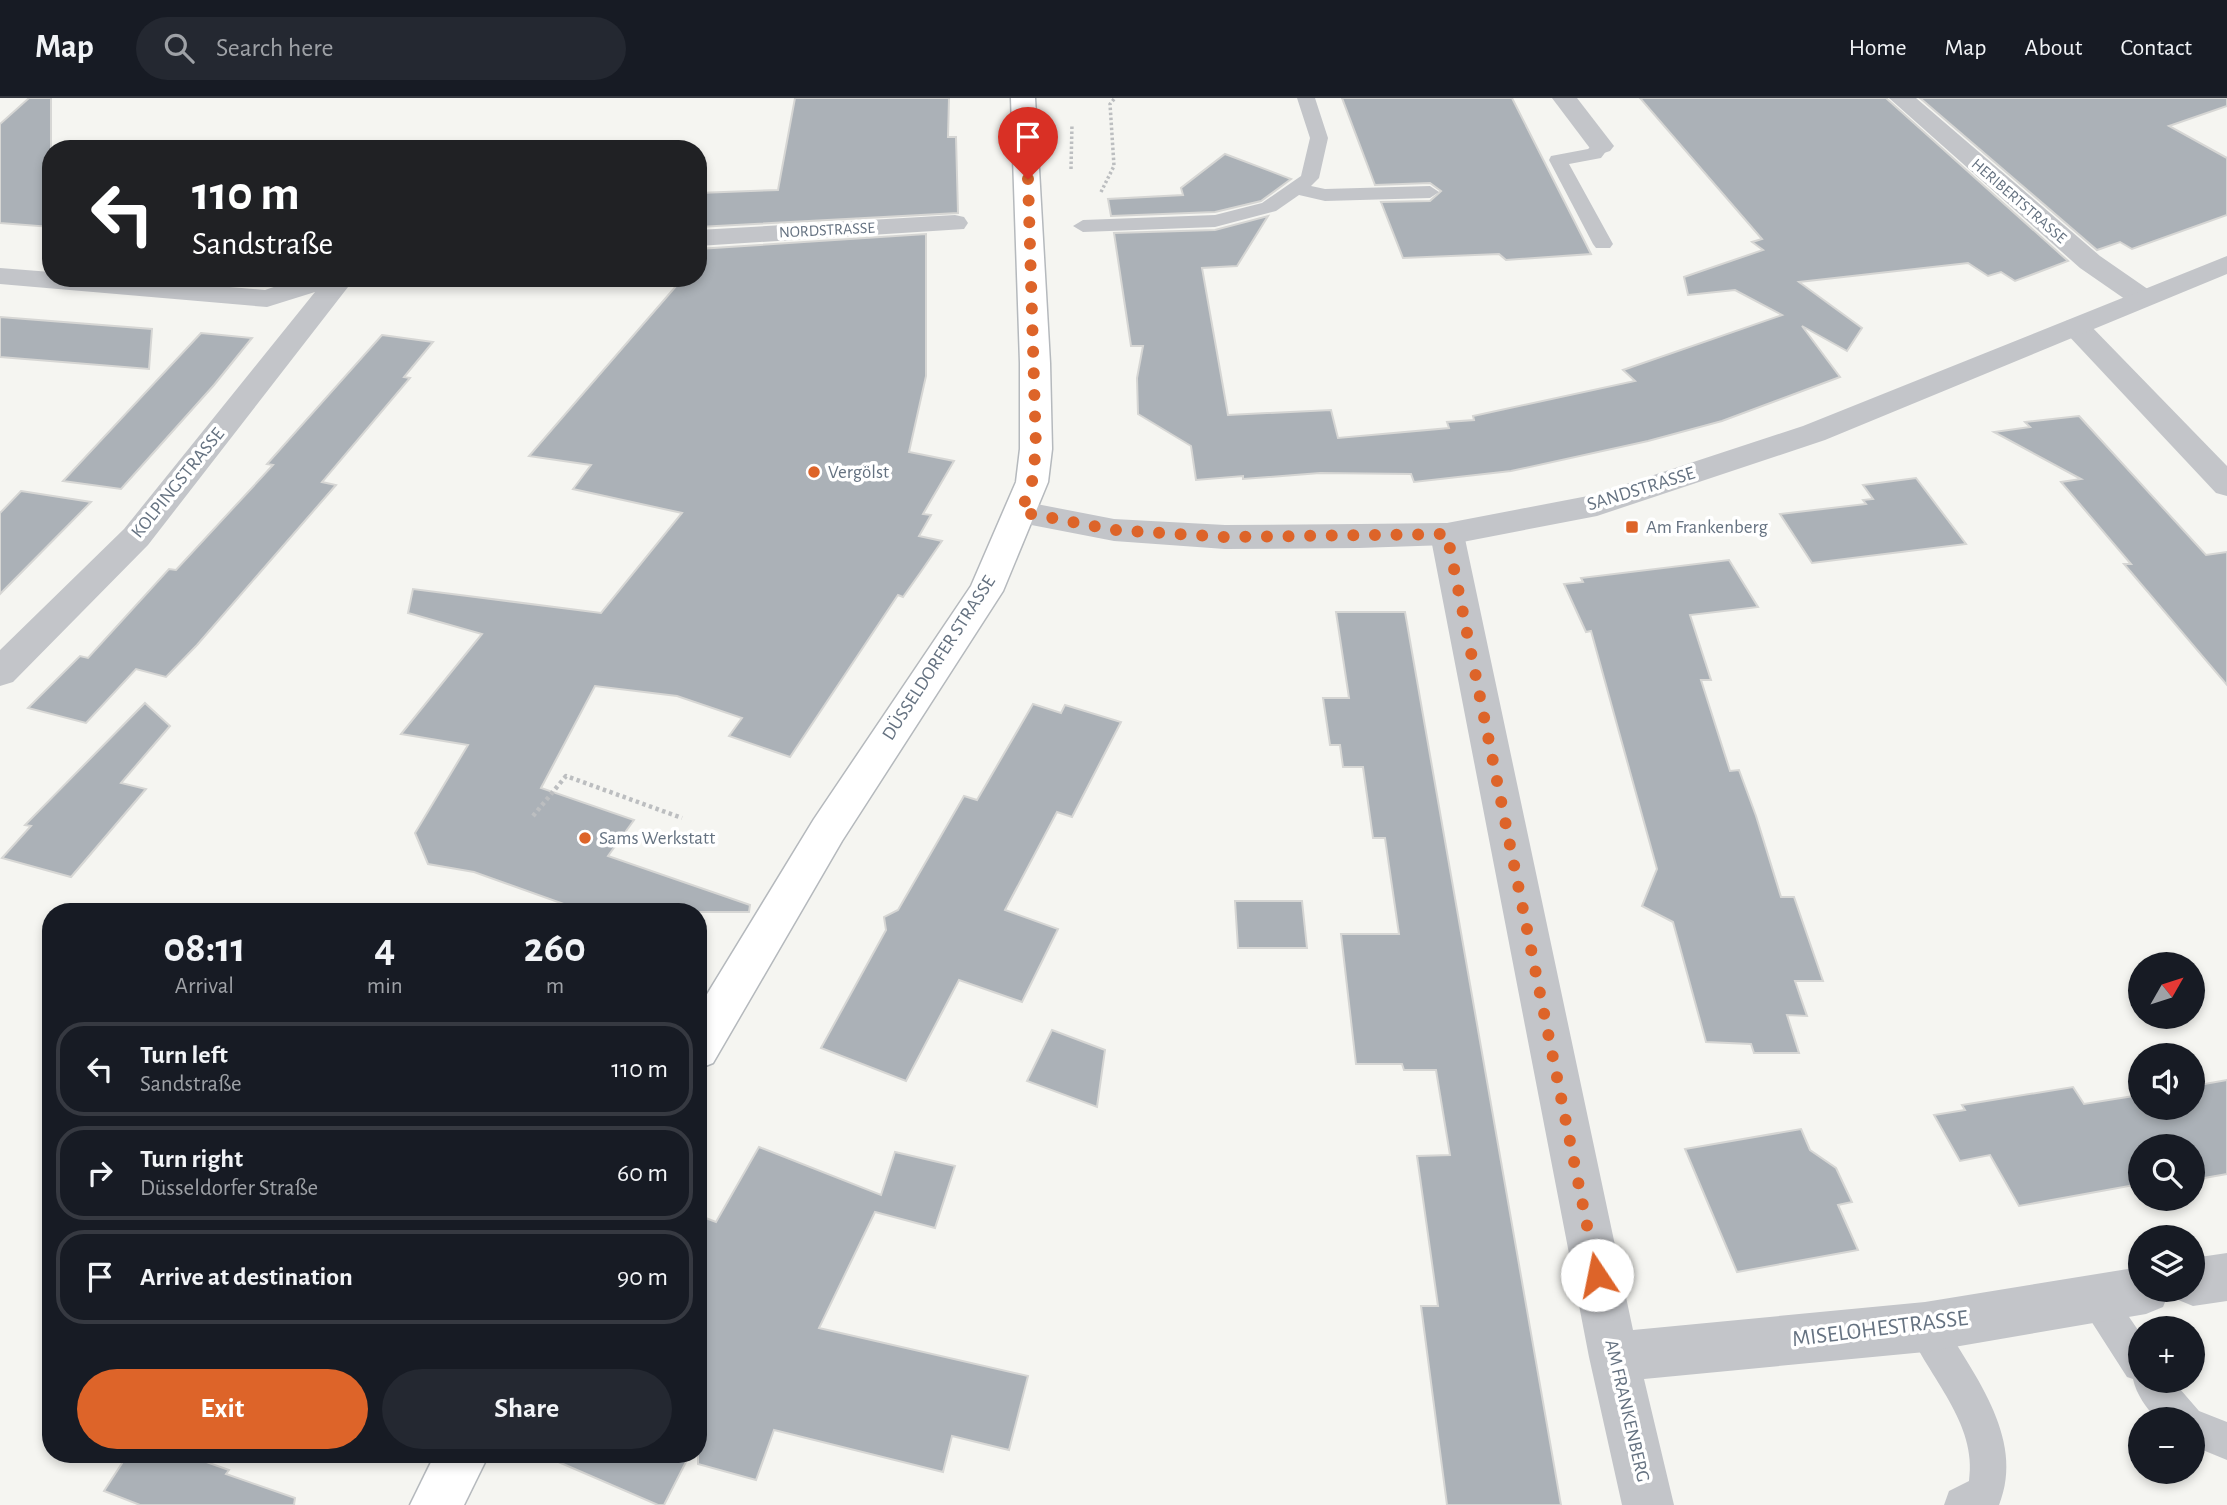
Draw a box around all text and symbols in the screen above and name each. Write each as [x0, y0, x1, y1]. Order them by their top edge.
search box [136, 17, 626, 80]
icon: search [160, 29, 198, 67]
text: Map [35, 31, 94, 64]
text: Search here [216, 35, 334, 61]
text: Home [1849, 36, 1907, 60]
text: Map [1945, 36, 1987, 60]
text: About [2025, 36, 2082, 60]
text: Contact [2120, 36, 2192, 60]
pin [998, 107, 1058, 179]
icon: arrive [1009, 118, 1047, 156]
street label: HERIBERTSTRASSE [1968, 156, 2070, 247]
icon: left [77, 168, 168, 259]
text: 110 m [192, 170, 300, 219]
street label: NORDSTRASSE [779, 219, 876, 241]
text: Sandstraße [192, 228, 333, 260]
street label: KOLPINGSTRASSE [128, 424, 228, 542]
place label: Vergölst [828, 463, 889, 482]
marker: Vergölst [806, 464, 822, 480]
street label: SANDSTRASSE [1585, 464, 1697, 514]
place label: Am Frankenberg [1646, 518, 1769, 537]
marker: Am Frankenberg [1624, 519, 1640, 535]
street label: DÜSSELDORFER STRASSE [878, 572, 999, 744]
place label: Sams Werkstatt [599, 829, 715, 848]
marker: Sams Werkstatt [577, 830, 593, 846]
text: 08:11 [163, 927, 246, 969]
text: 4 [374, 927, 395, 969]
text: 260 [524, 927, 586, 969]
north arrow [2128, 952, 2205, 1029]
map controls [2128, 952, 2205, 1484]
text: Arrival [175, 975, 234, 998]
text: min [367, 975, 403, 998]
text: m [546, 975, 564, 998]
text: Turn left [140, 1042, 228, 1068]
button: sound [2128, 1043, 2205, 1120]
icon: left [81, 1050, 119, 1088]
text: 110 m [611, 1056, 668, 1082]
text: Sandstraße [140, 1073, 242, 1096]
button: search [2128, 1134, 2205, 1211]
text: Turn right [140, 1146, 243, 1172]
icon: right [81, 1154, 119, 1192]
text: 60 m [617, 1160, 668, 1186]
text: Düsseldorfer Straße [140, 1177, 318, 1200]
button: layers [2128, 1225, 2205, 1302]
position arrow [1560, 1238, 1634, 1312]
icon: arrive [81, 1258, 119, 1296]
text: Arrive at destination [140, 1264, 353, 1290]
text: 90 m [617, 1264, 668, 1290]
street label: MISELOHESTRASSE [1791, 1307, 1969, 1351]
button: + [2128, 1316, 2205, 1393]
street label: AM FRANKENBERG [1601, 1338, 1653, 1484]
button: Exit [77, 1369, 368, 1449]
button: Share [382, 1369, 672, 1449]
button: − [2128, 1407, 2205, 1484]

